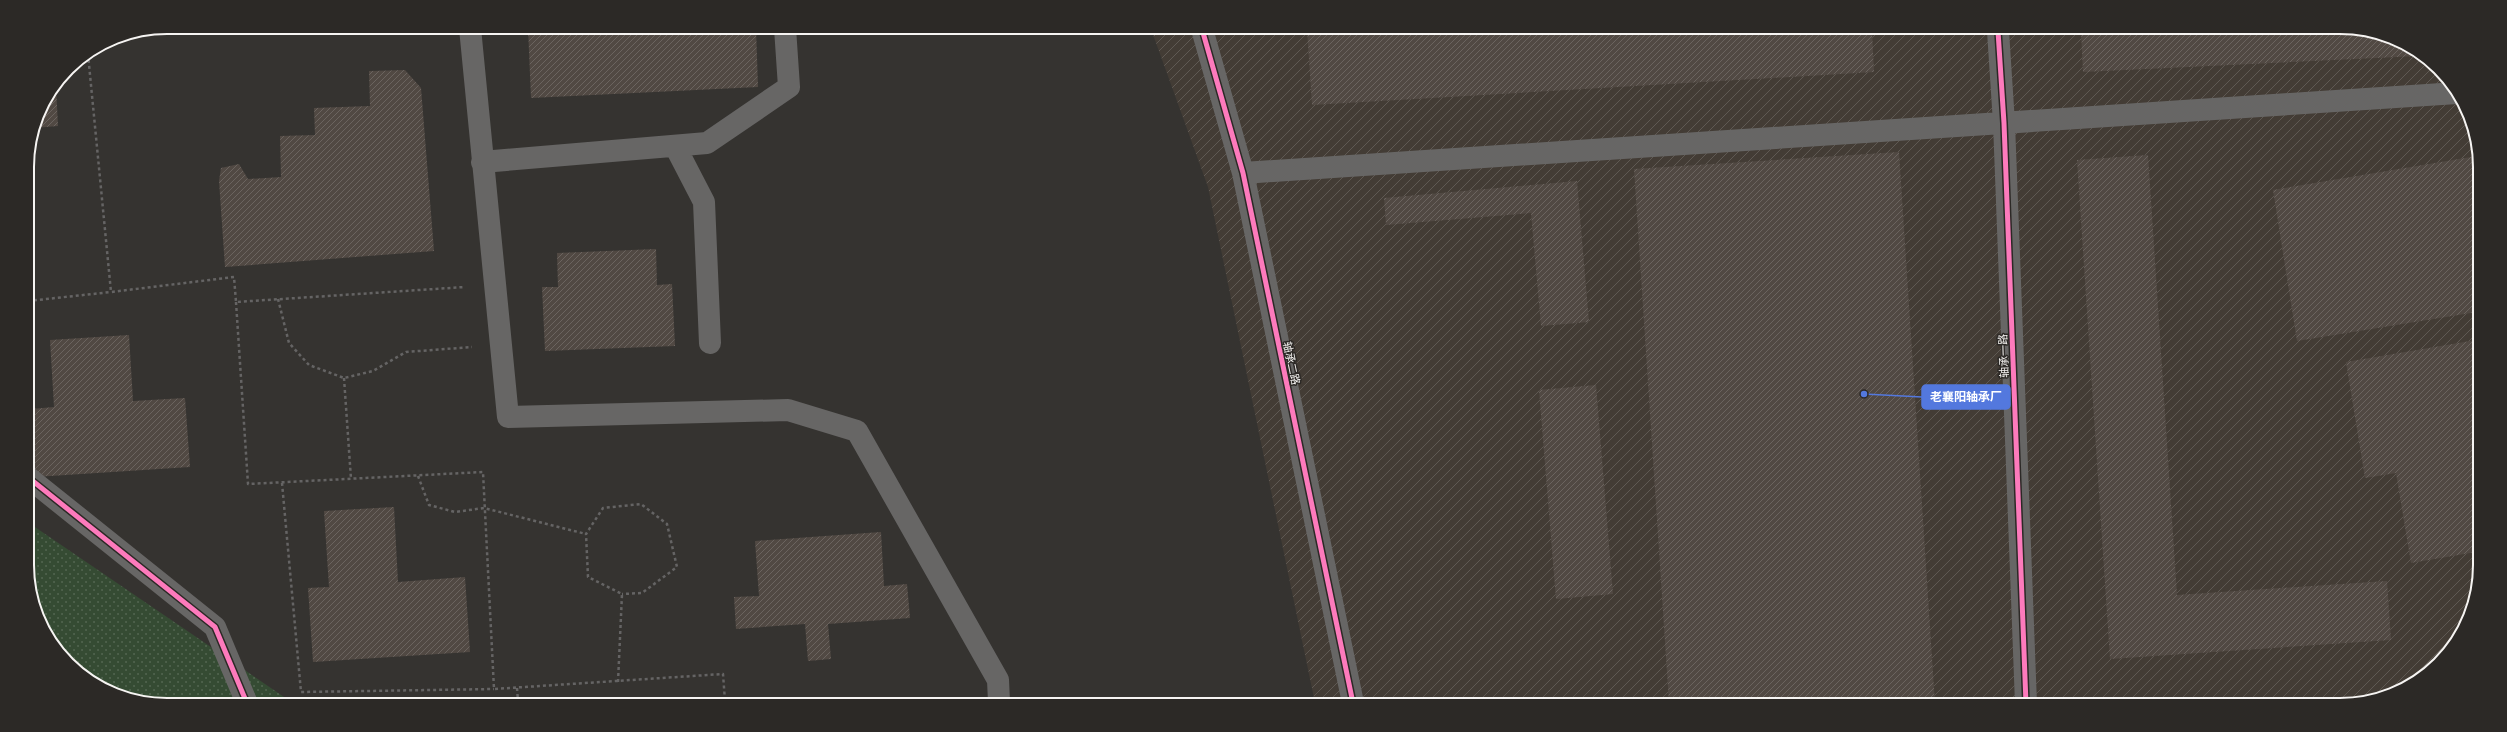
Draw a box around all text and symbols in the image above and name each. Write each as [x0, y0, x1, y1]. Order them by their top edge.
street label: 轴承一路 [1995, 334, 2011, 378]
street label: 轴承二路 [1280, 340, 1304, 386]
callout: 老襄阳轴承厂 [1922, 385, 2010, 409]
text: 老襄阳轴承厂 [1930, 388, 2002, 405]

